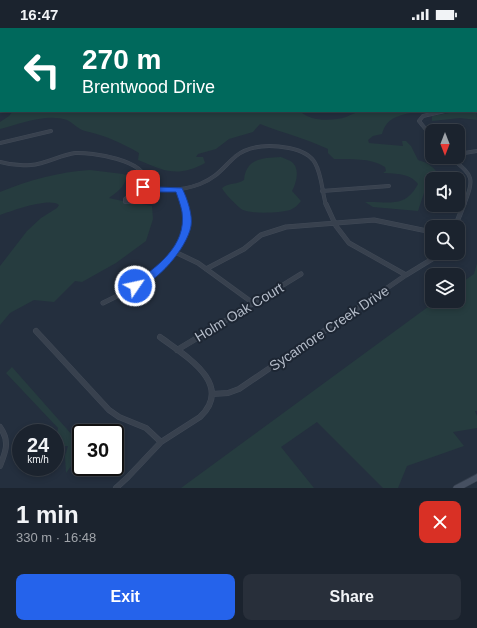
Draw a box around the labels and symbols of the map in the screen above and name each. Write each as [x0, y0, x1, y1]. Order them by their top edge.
north arrow [425, 124, 465, 164]
pin [126, 170, 160, 204]
position arrow [114, 265, 156, 307]
street label: Holm Oak Court [192, 279, 286, 345]
street label: Sycamore Creek Drive [266, 282, 392, 374]
speed limit sign: 30 [72, 424, 124, 476]

